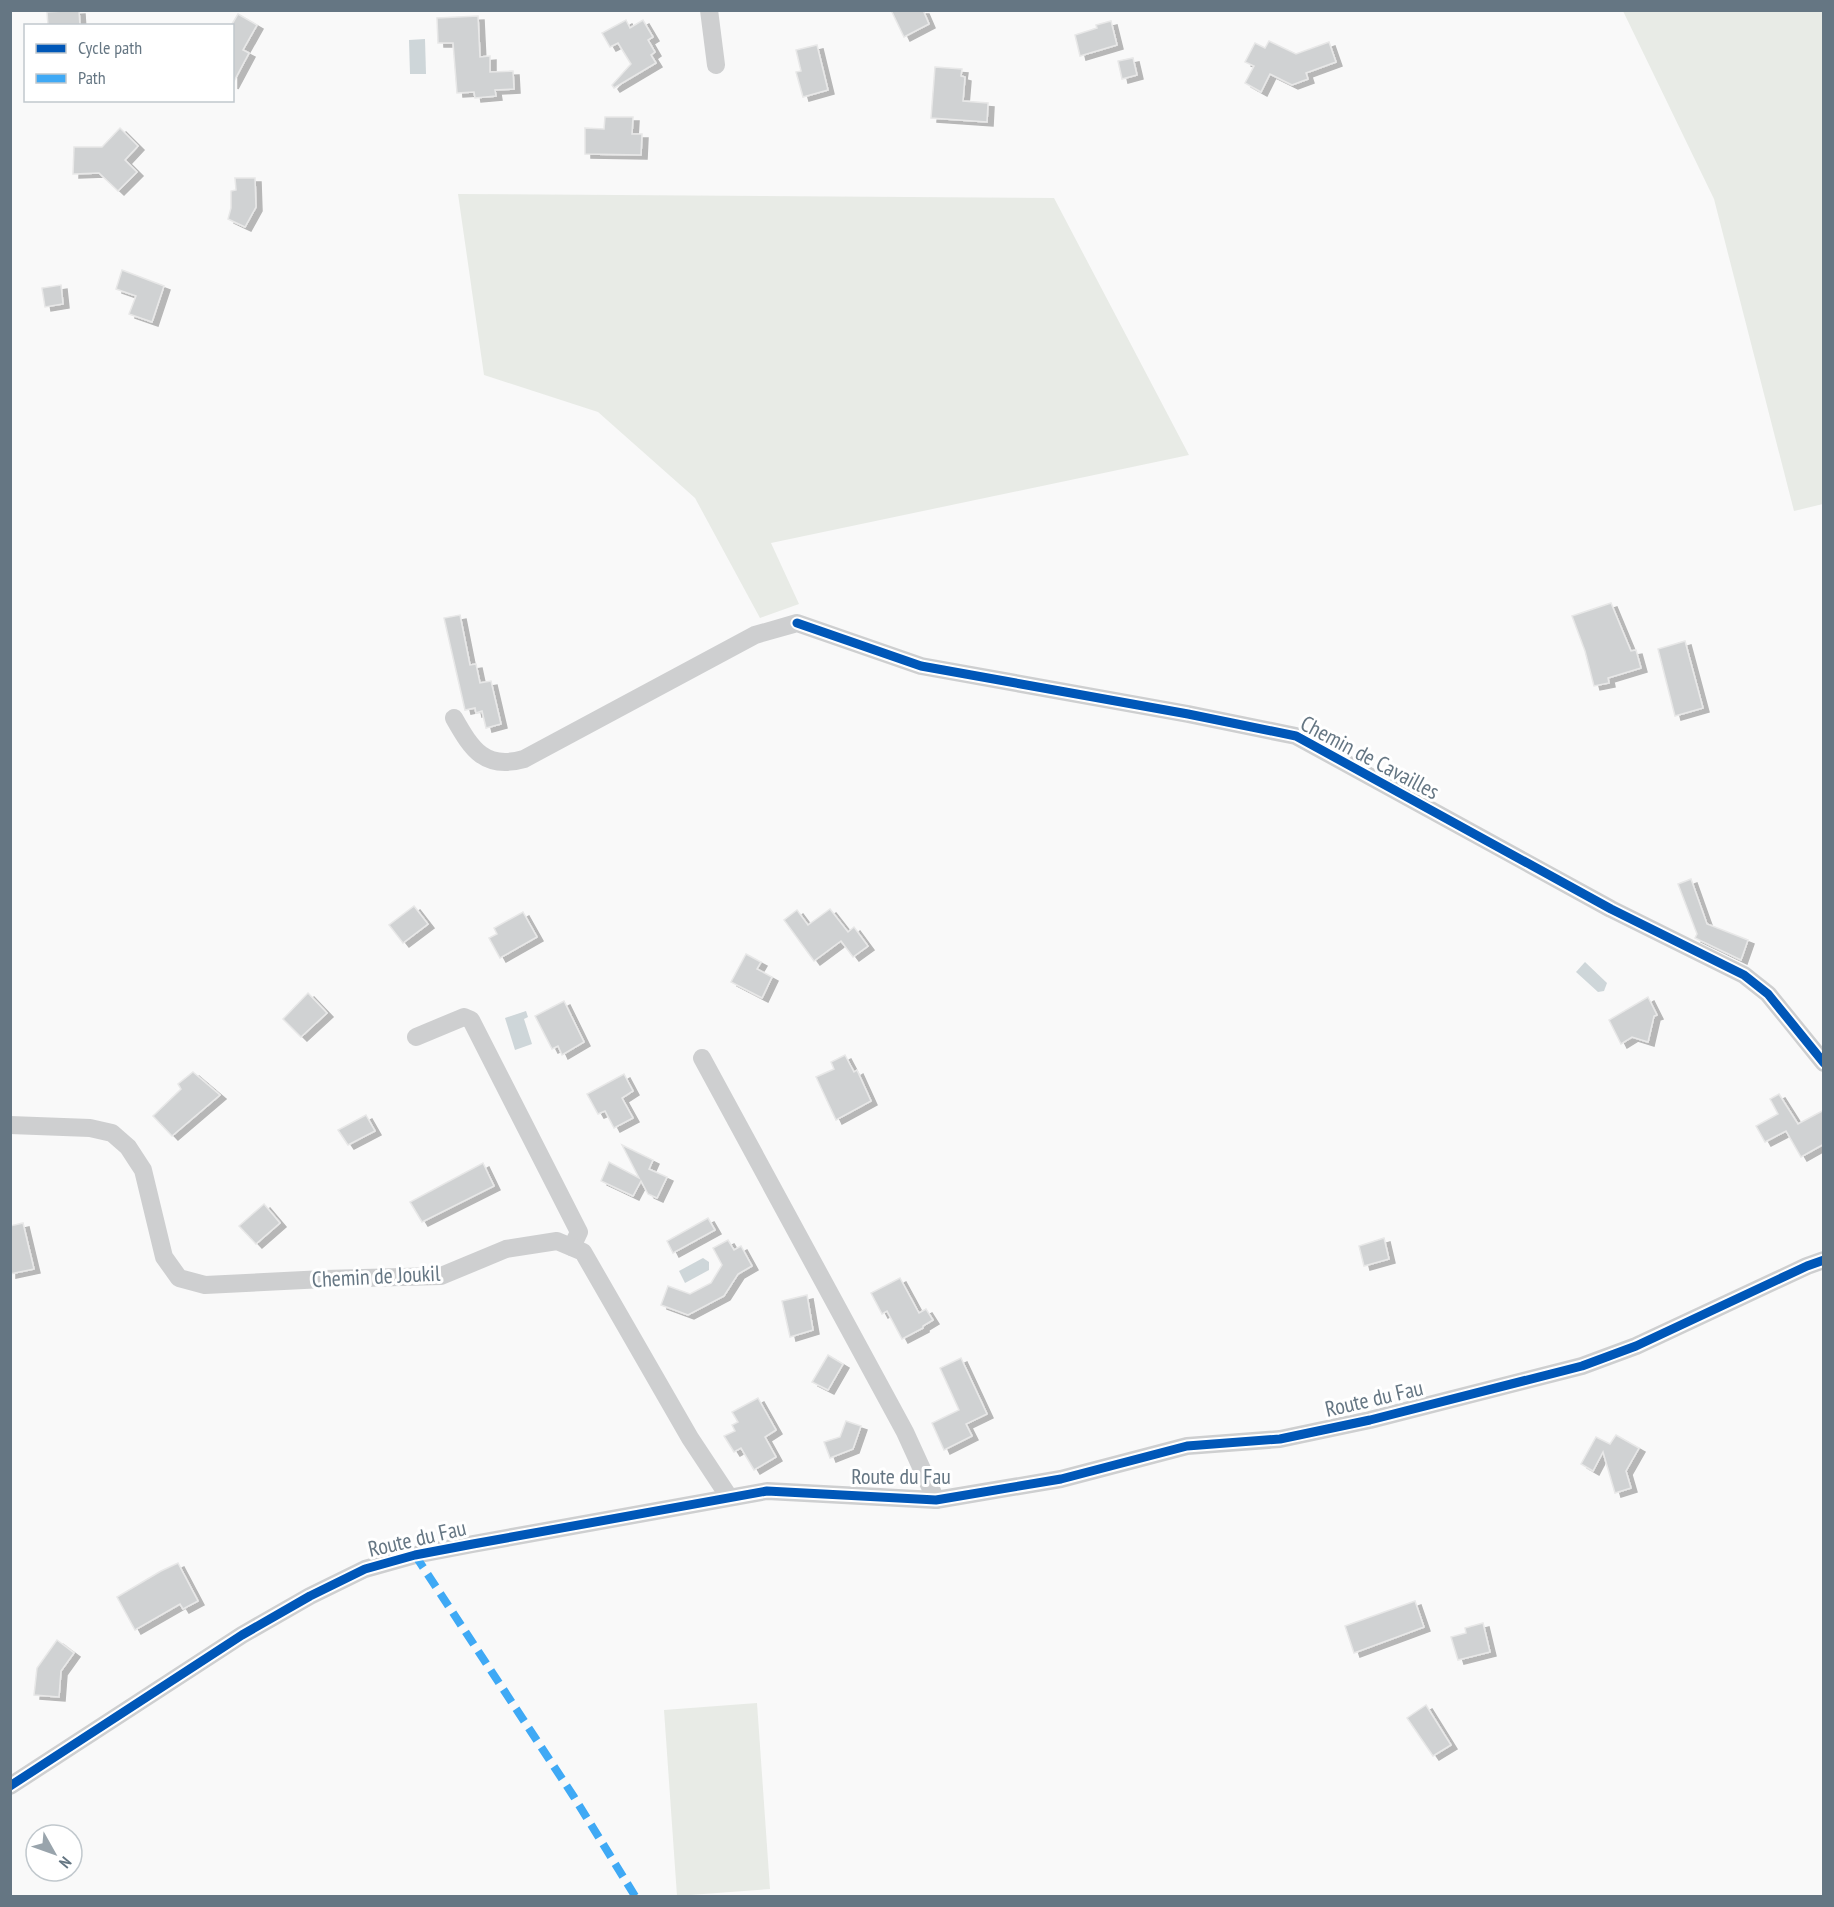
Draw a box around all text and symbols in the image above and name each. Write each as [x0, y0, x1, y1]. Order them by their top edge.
legend [24, 24, 234, 102]
text: Cycle path [78, 36, 142, 59]
text: Path [78, 66, 106, 89]
street label: Chemin de Cavailles [1296, 709, 1444, 805]
street label: Chemin de Joukil [311, 1259, 442, 1293]
street label: Route du Fau [1322, 1373, 1426, 1423]
street label: Route du Fau [851, 1462, 951, 1490]
street label: Route du Fau [365, 1513, 469, 1563]
north arrow [24, 1823, 84, 1883]
text: N [55, 1853, 76, 1872]

